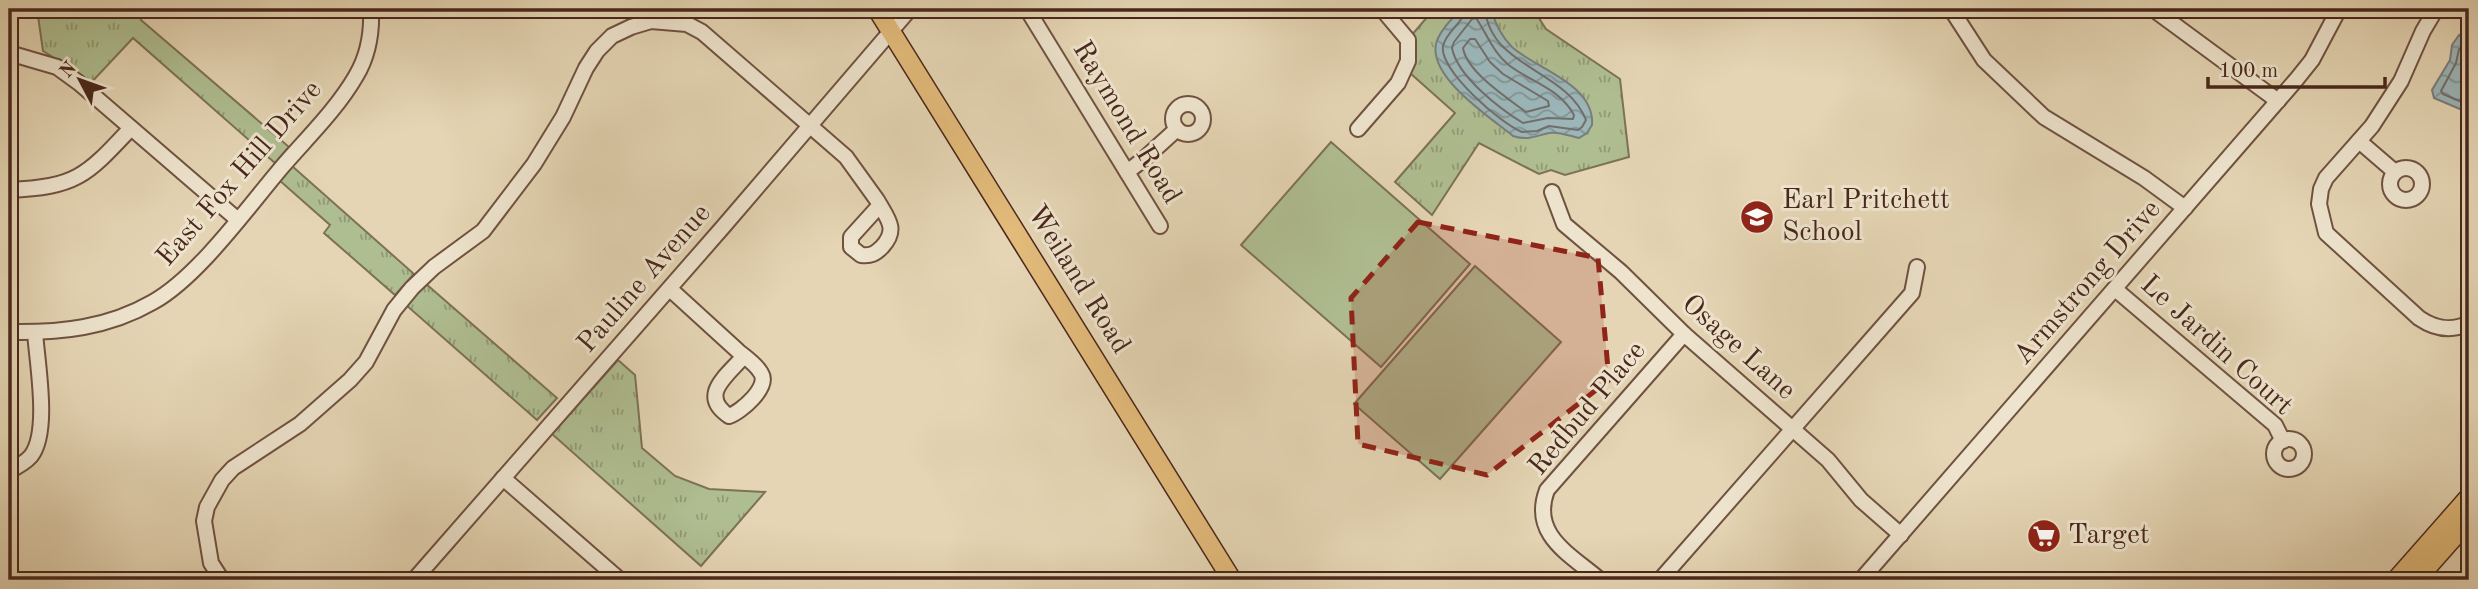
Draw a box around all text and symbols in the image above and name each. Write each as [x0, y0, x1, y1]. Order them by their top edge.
street label: Raymond Road [1067, 37, 1185, 209]
north arrow [46, 46, 116, 116]
scale bar [2208, 46, 2385, 90]
text: N [57, 58, 81, 82]
text: 100 m [2219, 61, 2278, 82]
street label: East Fox Hill Drive [152, 76, 328, 272]
place label: Earl Pritchett School [1782, 187, 1950, 247]
street label: Armstrong Drive [2009, 195, 2167, 371]
school or university icon: Earl Pritchett School [1738, 198, 1776, 236]
street label: Pauline Avenue [573, 199, 717, 359]
street label: Weiland Road [1021, 201, 1135, 359]
street label: Le Jardin Court [2135, 271, 2297, 421]
street label: Osage Lane [1676, 290, 1800, 406]
street label: Redbud Place [1524, 337, 1652, 481]
supermarket icon: Target [2025, 517, 2063, 555]
place label: Target [2068, 522, 2150, 550]

